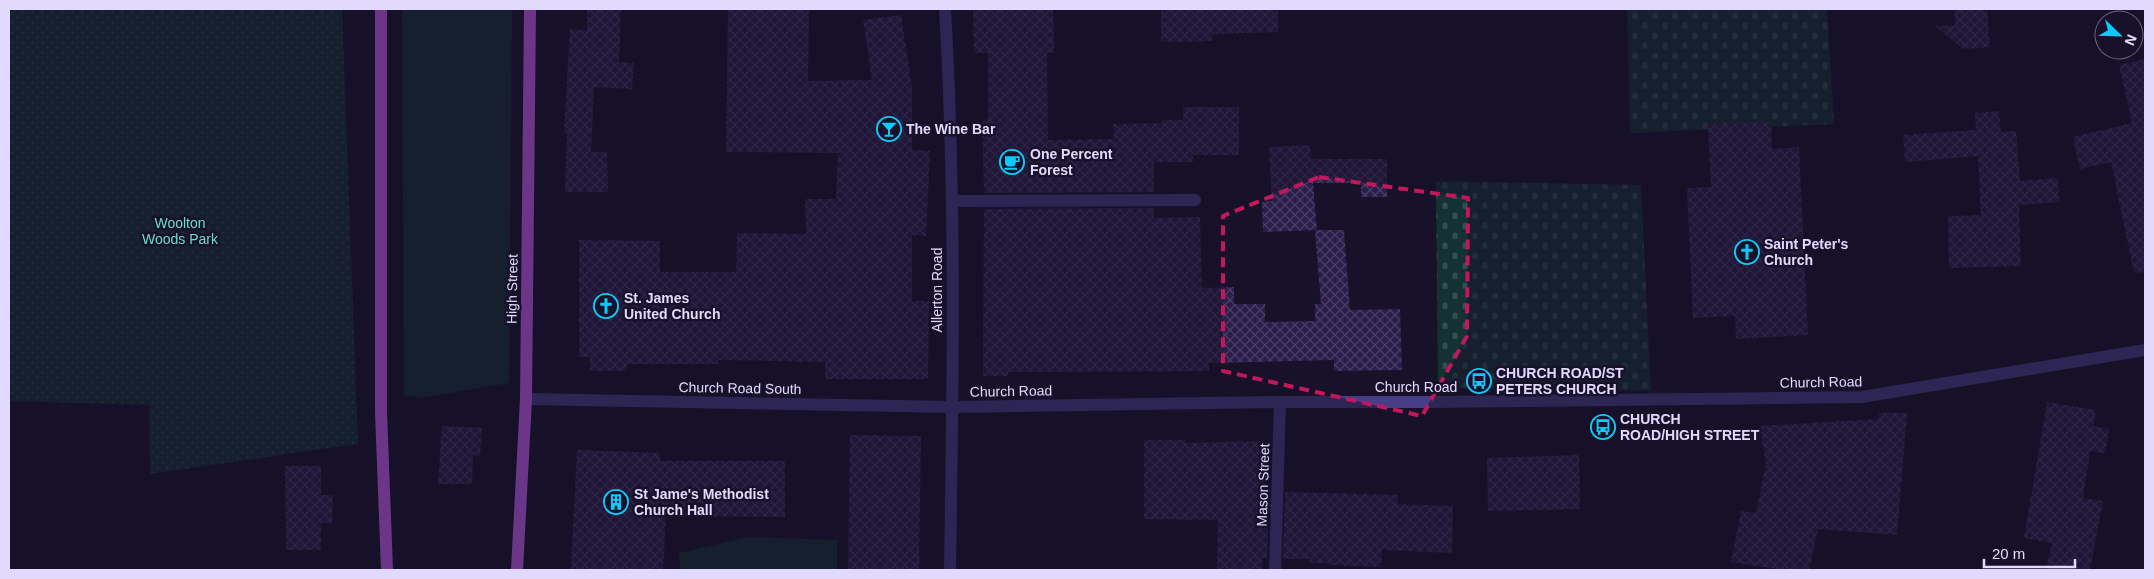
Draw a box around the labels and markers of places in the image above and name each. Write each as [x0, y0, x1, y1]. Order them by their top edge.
bar icon: The Wine Bar [876, 116, 902, 142]
place label: The Wine Bar [906, 121, 996, 137]
place label: One Percent Forest [1030, 146, 1113, 178]
cafe icon: One Percent Forest [999, 149, 1025, 175]
place label: Saint Peter's Church [1764, 236, 1848, 268]
church icon: Saint Peter's Church [1734, 239, 1760, 265]
place label: St. James United Church [624, 290, 720, 322]
church icon: St. James United Church [593, 293, 619, 319]
place label: CHURCH ROAD/ST PETERS CHURCH [1496, 365, 1624, 397]
bus stop icon: CHURCH ROAD/ST PETERS CHURCH [1466, 368, 1492, 394]
place label: CHURCH ROAD/HIGH STREET [1620, 411, 1760, 443]
bus stop icon: CHURCH ROAD/HIGH STREET [1590, 414, 1616, 440]
place label: St Jame's Methodist Church Hall [634, 486, 769, 518]
building icon: St Jame's Methodist Church Hall [603, 489, 629, 515]

